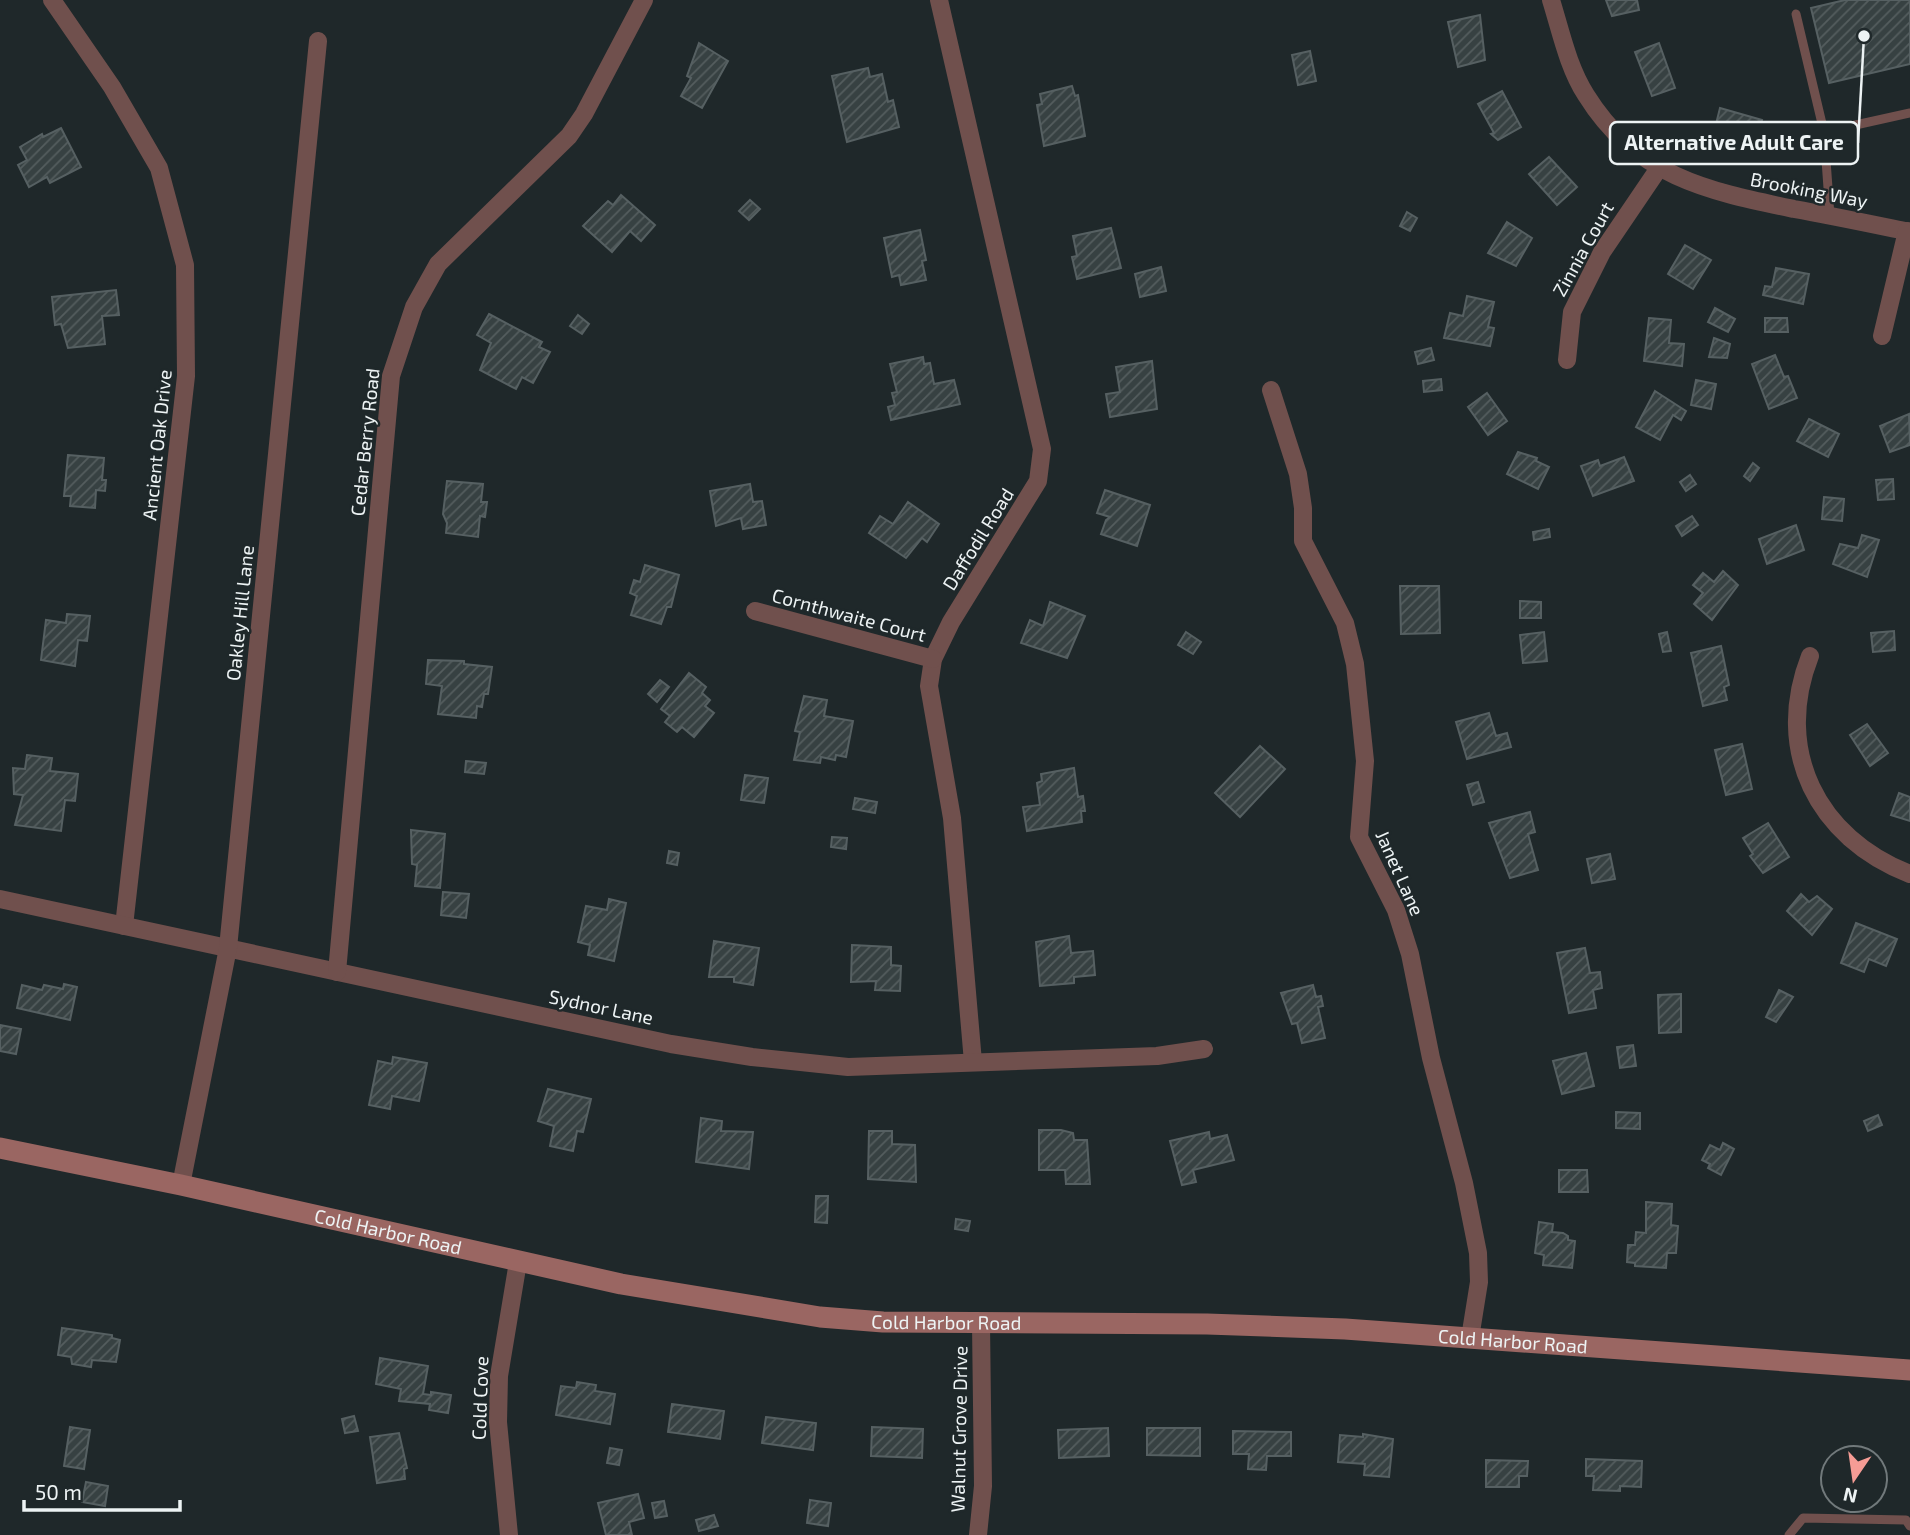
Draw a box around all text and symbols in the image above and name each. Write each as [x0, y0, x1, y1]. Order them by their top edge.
callout: Alternative Adult Care [1610, 122, 1858, 164]
text: Alternative Adult Care [1624, 129, 1844, 154]
street label: Brooking Way [1748, 167, 1870, 212]
street label: Zinnia Court [1547, 198, 1618, 300]
street label: Cedar Berry Road [345, 367, 384, 517]
street label: Ancient Oak Drive [137, 368, 176, 522]
street label: Daffodil Road [937, 483, 1018, 594]
street label: Oakley Hill Lane [221, 544, 258, 682]
street label: Cornthwaite Court [770, 583, 929, 646]
street label: Janet Lane [1371, 827, 1429, 919]
street label: Sydnor Lane [547, 984, 655, 1029]
street label: Cold Harbor Road [312, 1203, 464, 1259]
street label: Cold Harbor Road [870, 1309, 1021, 1334]
street label: Cold Harbor Road [1437, 1324, 1589, 1358]
street label: Walnut Grove Drive [946, 1345, 971, 1513]
street label: Cold Cove [467, 1356, 492, 1440]
north arrow [1819, 1444, 1889, 1514]
scale bar [24, 1468, 180, 1512]
text: 50 m [35, 1479, 82, 1504]
text: N [1841, 1483, 1859, 1509]

